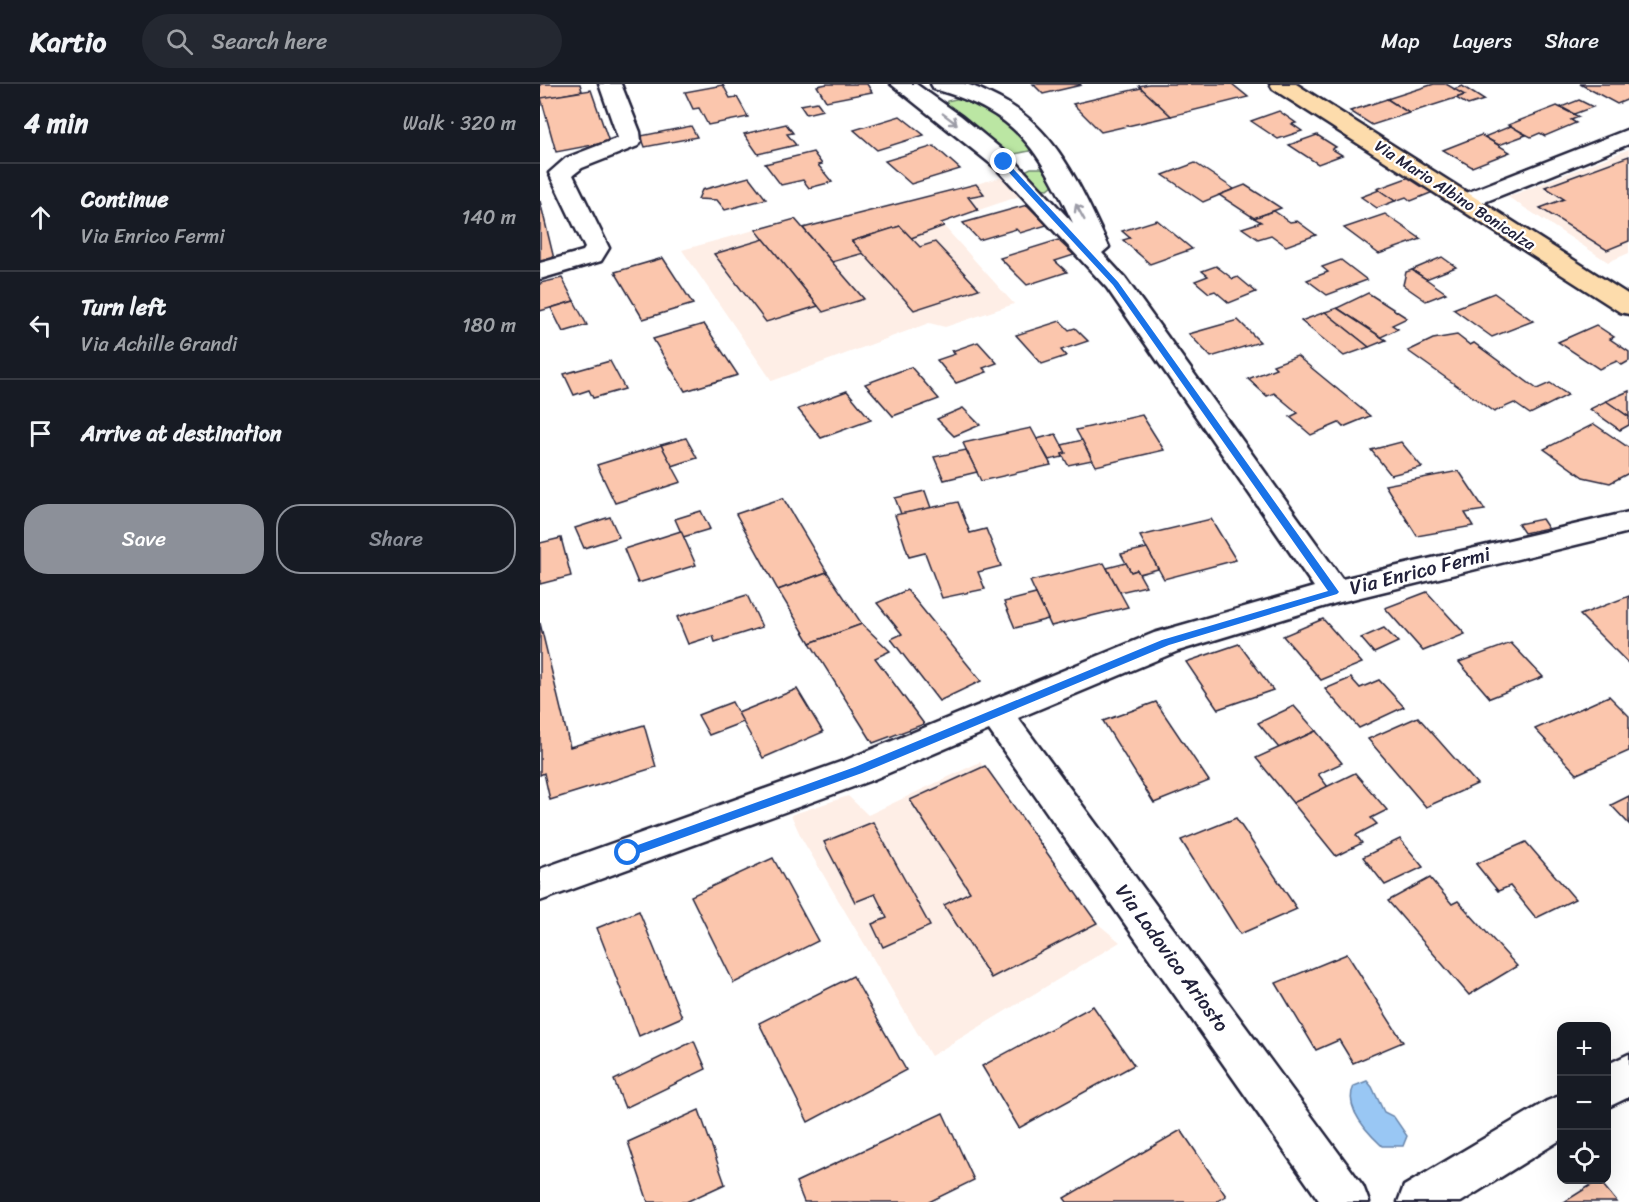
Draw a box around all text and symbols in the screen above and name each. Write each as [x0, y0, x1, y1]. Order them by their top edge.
search box [142, 14, 562, 68]
text: Kartio [30, 17, 106, 66]
text: Search here [211, 22, 327, 61]
text: Map [1381, 22, 1420, 60]
text: Layers [1453, 22, 1512, 60]
text: Share [1545, 22, 1599, 60]
icon: search [163, 25, 196, 58]
text: 4 min [24, 100, 88, 146]
text: Walk · 320 m [403, 106, 516, 141]
one-way arrow [941, 112, 957, 125]
street label: Via Mario Albino Bonicalza [1368, 132, 1542, 259]
route end [990, 148, 1016, 174]
text: Continue [81, 180, 169, 219]
text: 140 m [462, 200, 516, 235]
icon: ahead [24, 201, 57, 234]
one-way arrow [1074, 204, 1086, 221]
text: Via Enrico Fermi [81, 219, 225, 254]
text: Turn left [81, 288, 166, 327]
text: 180 m [462, 308, 516, 343]
icon: left [24, 309, 57, 342]
text: Via Achille Grandi [81, 327, 237, 362]
text: Arrive at destination [81, 414, 282, 453]
icon: arrive [24, 417, 57, 450]
button: Save [24, 504, 264, 574]
button: Share [276, 504, 516, 574]
street label: Via Enrico Fermi [1346, 537, 1494, 605]
route start [614, 839, 640, 865]
street label: Via Lodovico Ariosto [1106, 876, 1238, 1040]
map controls [1557, 1022, 1611, 1184]
button: + [1557, 1022, 1611, 1076]
button: − [1557, 1076, 1611, 1130]
button: locate [1557, 1130, 1611, 1184]

